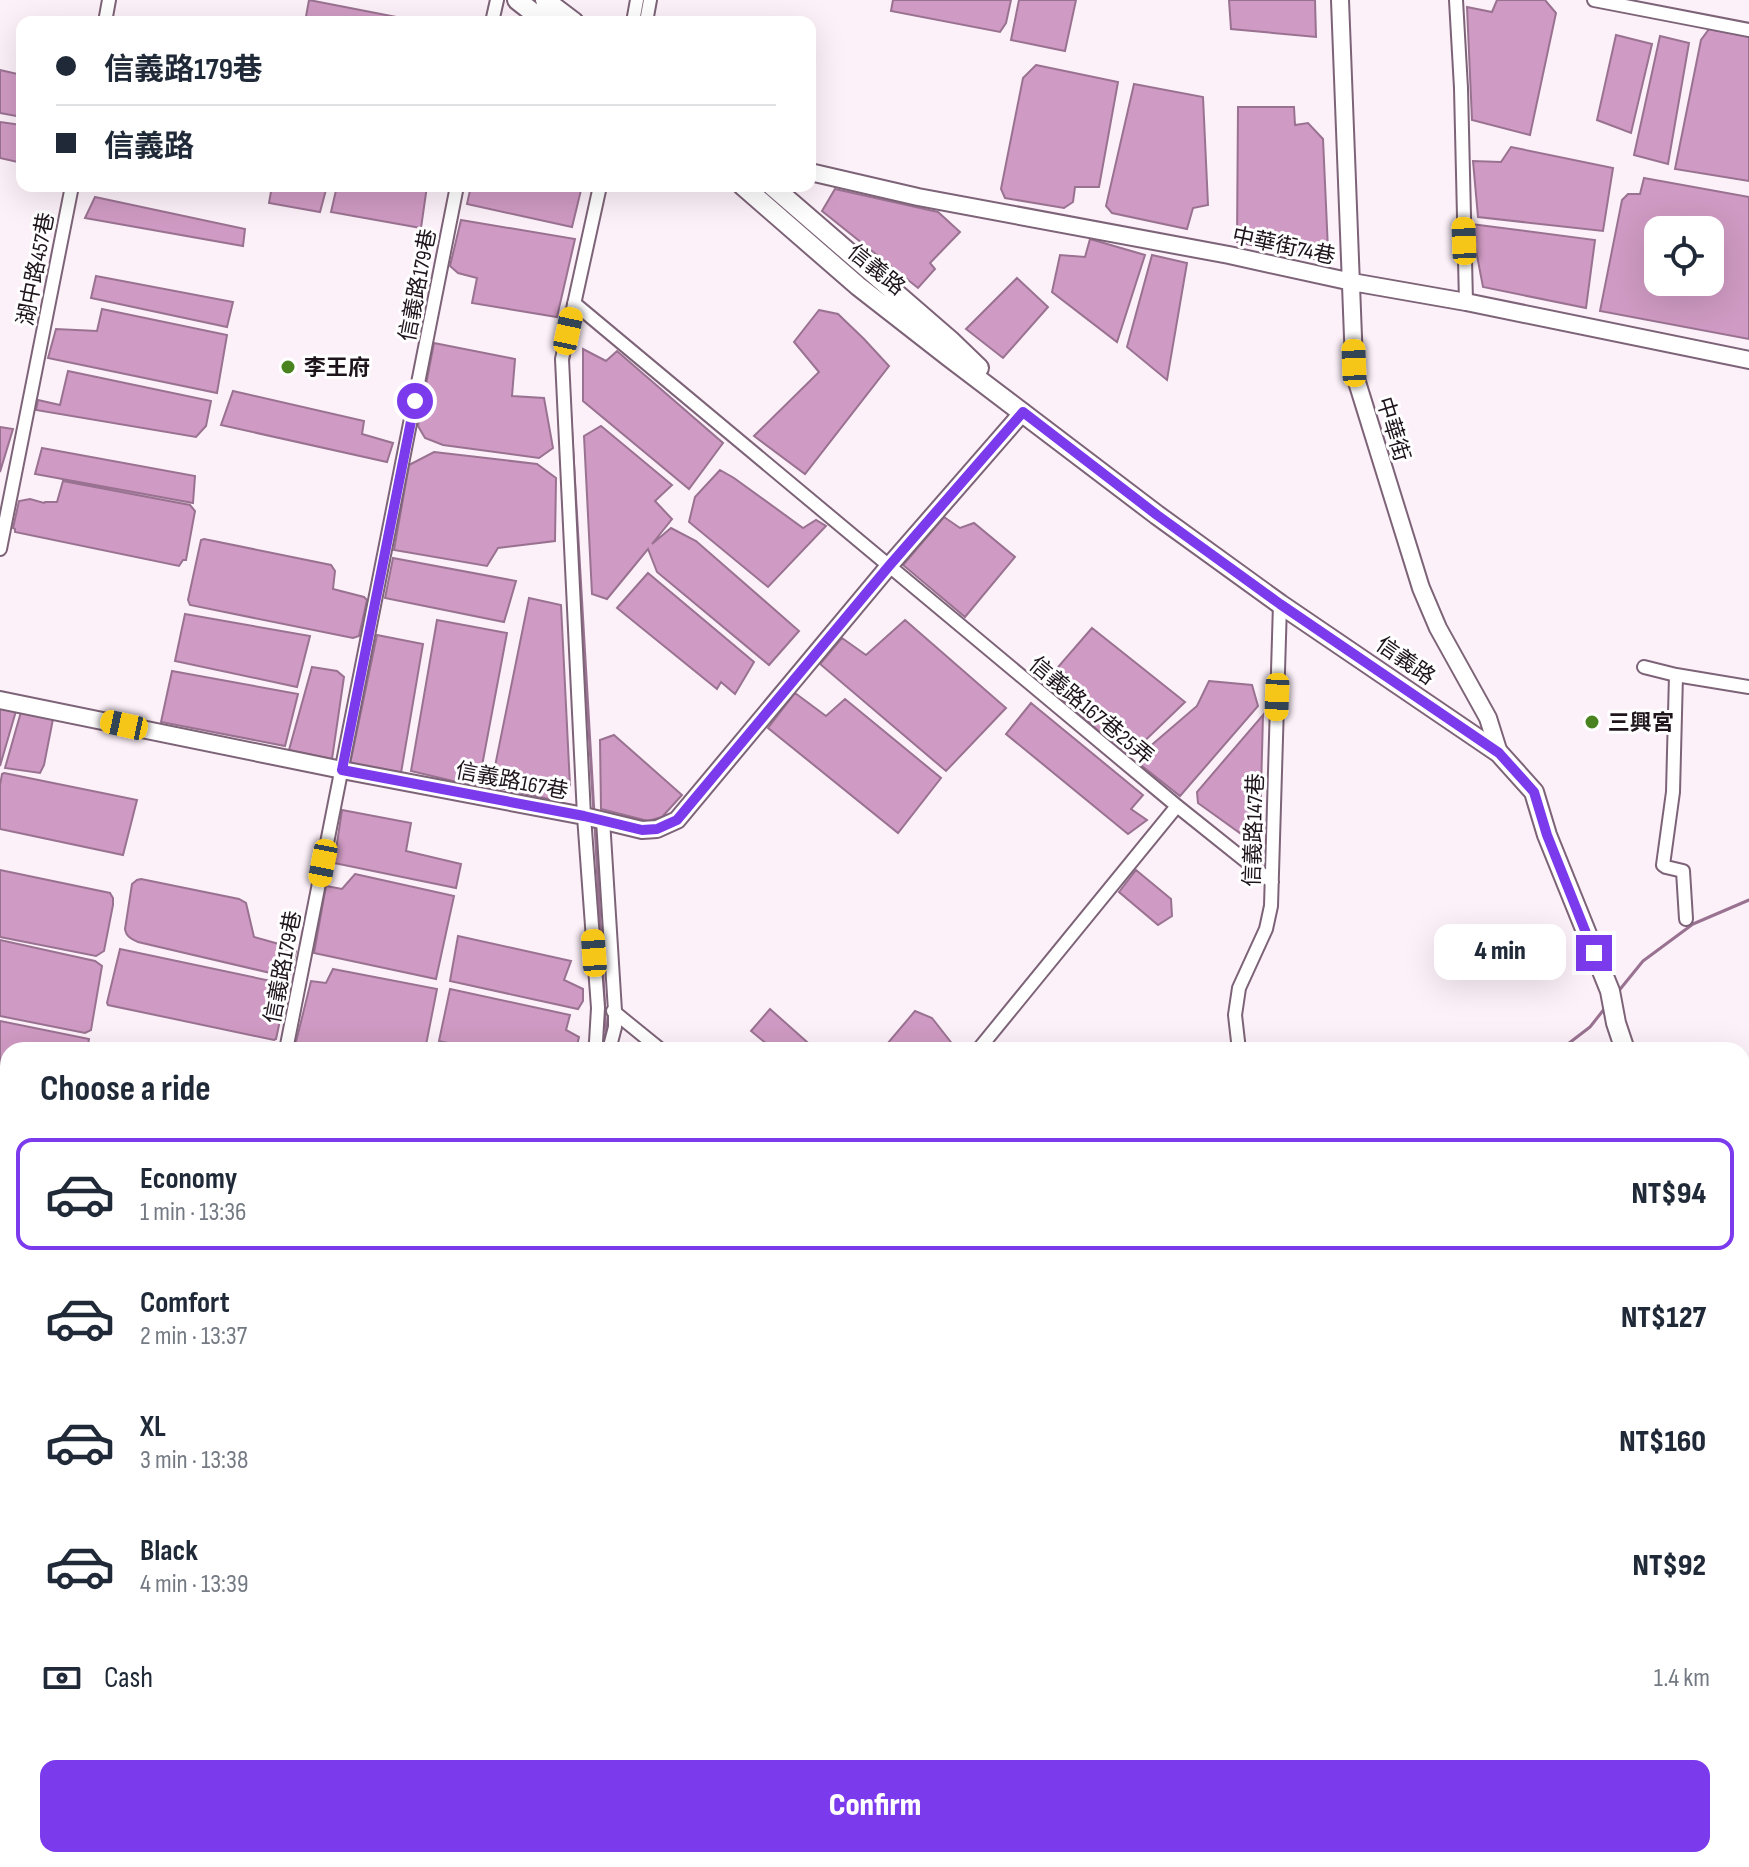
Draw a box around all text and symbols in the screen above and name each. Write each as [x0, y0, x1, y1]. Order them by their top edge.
text: 信義路179巷 [104, 52, 263, 88]
text: 信義路 [104, 129, 194, 165]
street label: 湖中路457巷 [12, 210, 61, 328]
map controls [1644, 216, 1724, 296]
button: locate [1644, 216, 1724, 296]
car [1451, 217, 1477, 265]
street label: 中華街74巷 [1230, 222, 1338, 271]
street label: 信義路179巷 [394, 227, 443, 344]
street label: 信義路 [842, 239, 910, 301]
car [551, 305, 585, 357]
car [1341, 339, 1367, 387]
place label: 李王府 [304, 355, 370, 382]
marker: 李王府 [279, 358, 297, 376]
route start [397, 383, 433, 419]
street label: 中華街 [1370, 394, 1415, 465]
street label: 信義路 [1370, 631, 1440, 691]
street label: 信義路167巷25弄 [1023, 651, 1159, 771]
car [1264, 673, 1290, 721]
car [98, 708, 150, 742]
place label: 三興宮 [1608, 710, 1674, 737]
marker: 三興宮 [1583, 713, 1601, 731]
street label: 信義路167巷 [453, 757, 570, 806]
street label: 信義路147巷 [1239, 773, 1270, 887]
car [307, 837, 339, 889]
street label: 信義路179巷 [259, 909, 308, 1026]
callout: 4 min [1434, 925, 1566, 981]
car [580, 928, 608, 978]
route end [1576, 935, 1612, 971]
text: 4 min [1474, 936, 1526, 967]
text: Choose a ride [40, 1068, 211, 1111]
icon: car [44, 1158, 116, 1230]
text: Economy [140, 1161, 237, 1197]
text: NT$94 [1631, 1176, 1706, 1212]
text: 1 min · 13:36 [140, 1197, 247, 1228]
icon: car [44, 1282, 116, 1354]
text: Comfort [140, 1285, 230, 1321]
text: NT$127 [1621, 1300, 1706, 1336]
text: 2 min · 13:37 [140, 1321, 247, 1352]
icon: car [44, 1406, 116, 1478]
text: XL [140, 1409, 166, 1445]
text: NT$160 [1619, 1424, 1706, 1460]
text: 3 min · 13:38 [140, 1445, 248, 1476]
icon: car [44, 1530, 116, 1602]
text: Black [140, 1533, 198, 1569]
text: NT$92 [1633, 1548, 1706, 1584]
text: 4 min · 13:39 [140, 1569, 248, 1600]
icon: cash [40, 1656, 84, 1700]
text: Cash [104, 1660, 153, 1696]
text: 1.4 km [1654, 1663, 1710, 1694]
button: Confirm [40, 1760, 1710, 1852]

